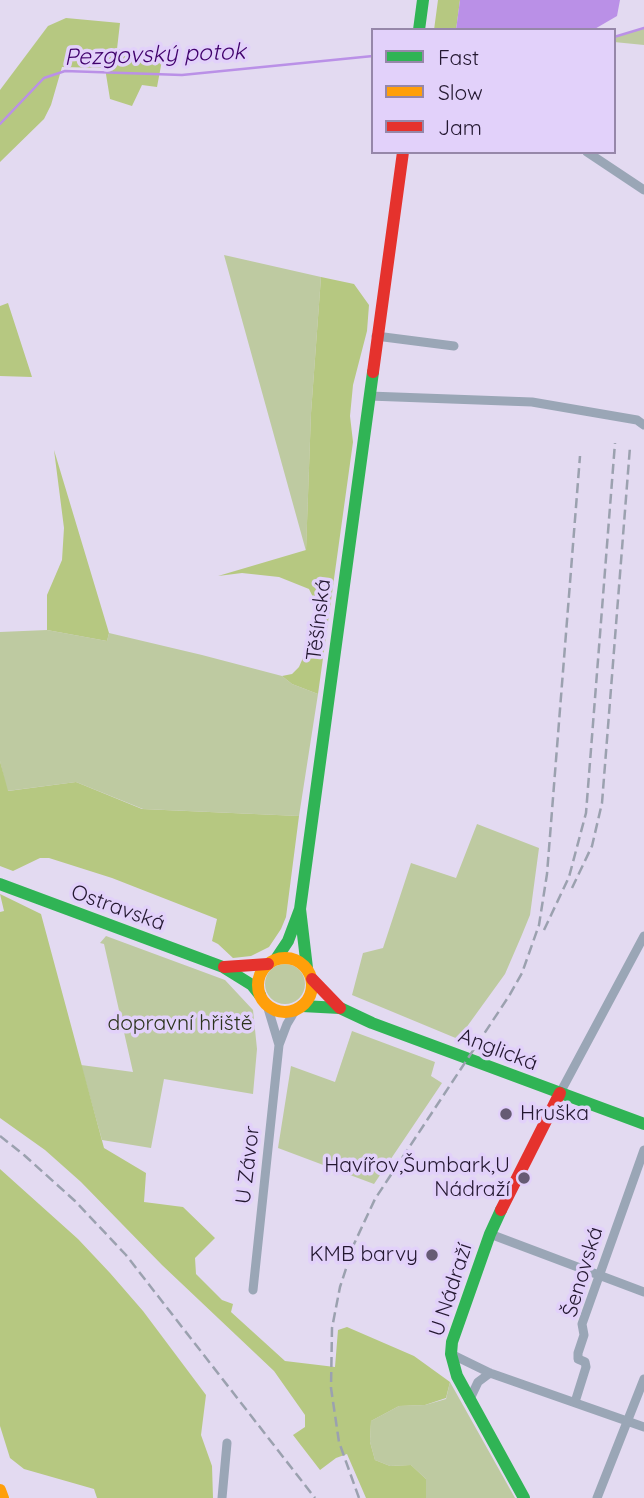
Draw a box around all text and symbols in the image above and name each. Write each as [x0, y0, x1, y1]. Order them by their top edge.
legend [371, 28, 616, 154]
water label: Pezgovský potok [64, 38, 246, 72]
text: Fast [438, 44, 479, 70]
text: Slow [438, 79, 483, 105]
text: Jam [438, 114, 482, 140]
street label: Těšínská [301, 578, 337, 662]
street label: Ostravská [68, 879, 168, 937]
park label: dopravní hřiště [107, 1011, 253, 1037]
street label: Anglická [455, 1023, 541, 1077]
place label: Hruška [520, 1101, 589, 1127]
marker: Hruška [498, 1106, 514, 1122]
street label: U Závor [231, 1125, 265, 1205]
place label: Havířov,Šumbark,U Nádraží [324, 1153, 510, 1203]
marker: Havířov,Šumbark,U Nádraží [516, 1170, 532, 1186]
street label: Šenovská [557, 1224, 609, 1320]
street label: U Nádraží [424, 1240, 478, 1340]
place label: KMB barvy [309, 1242, 418, 1268]
marker: KMB barvy [424, 1247, 440, 1263]

